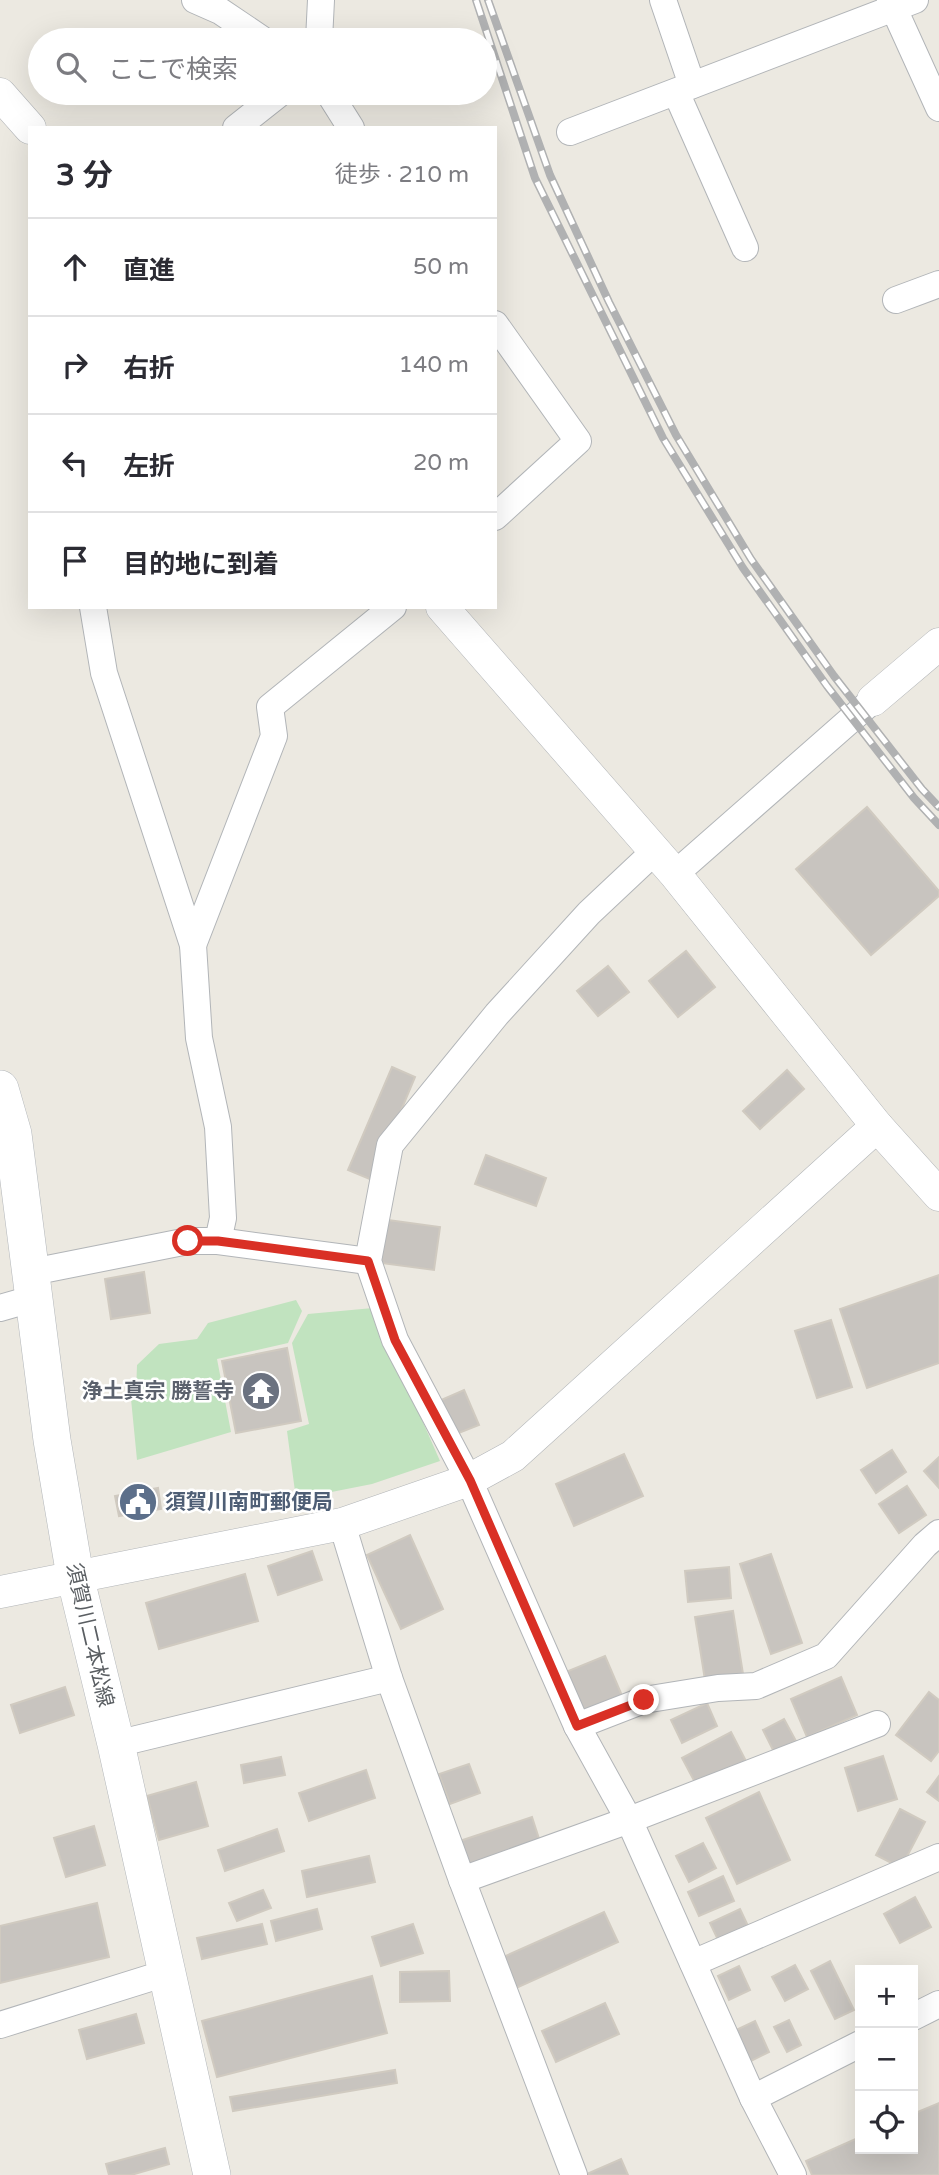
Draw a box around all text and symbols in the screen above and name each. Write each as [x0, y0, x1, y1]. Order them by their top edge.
search box [28, 28, 497, 105]
icon: search [52, 48, 90, 86]
text: ここで検索 [108, 54, 238, 85]
text: 3 分 [56, 157, 113, 194]
text: 徒歩 · 210 m [335, 161, 469, 189]
icon: ahead [56, 248, 94, 286]
text: 50 m [413, 253, 469, 281]
text: 直進 [123, 255, 175, 286]
icon: right [56, 346, 94, 384]
text: 140 m [399, 351, 469, 379]
text: 右折 [123, 353, 175, 384]
icon: left [56, 444, 94, 482]
text: 20 m [413, 449, 469, 477]
text: 左折 [123, 451, 175, 482]
icon: arrive [56, 542, 94, 580]
text: 目的地に到着 [123, 549, 279, 580]
route start [172, 1225, 203, 1256]
temple icon: 浄土真宗 勝誓寺 [240, 1370, 282, 1412]
place label: 浄土真宗 勝誓寺 [82, 1379, 234, 1404]
public building icon: 須賀川南町郵便局 [117, 1481, 159, 1523]
place label: 須賀川南町郵便局 [165, 1490, 333, 1515]
street label: 須賀川二本松線 [61, 1561, 118, 1710]
route end [628, 1684, 659, 1715]
map controls [855, 1965, 918, 2154]
button: + [855, 1965, 918, 2028]
button: − [855, 2028, 918, 2091]
button: locate [855, 2091, 918, 2154]

